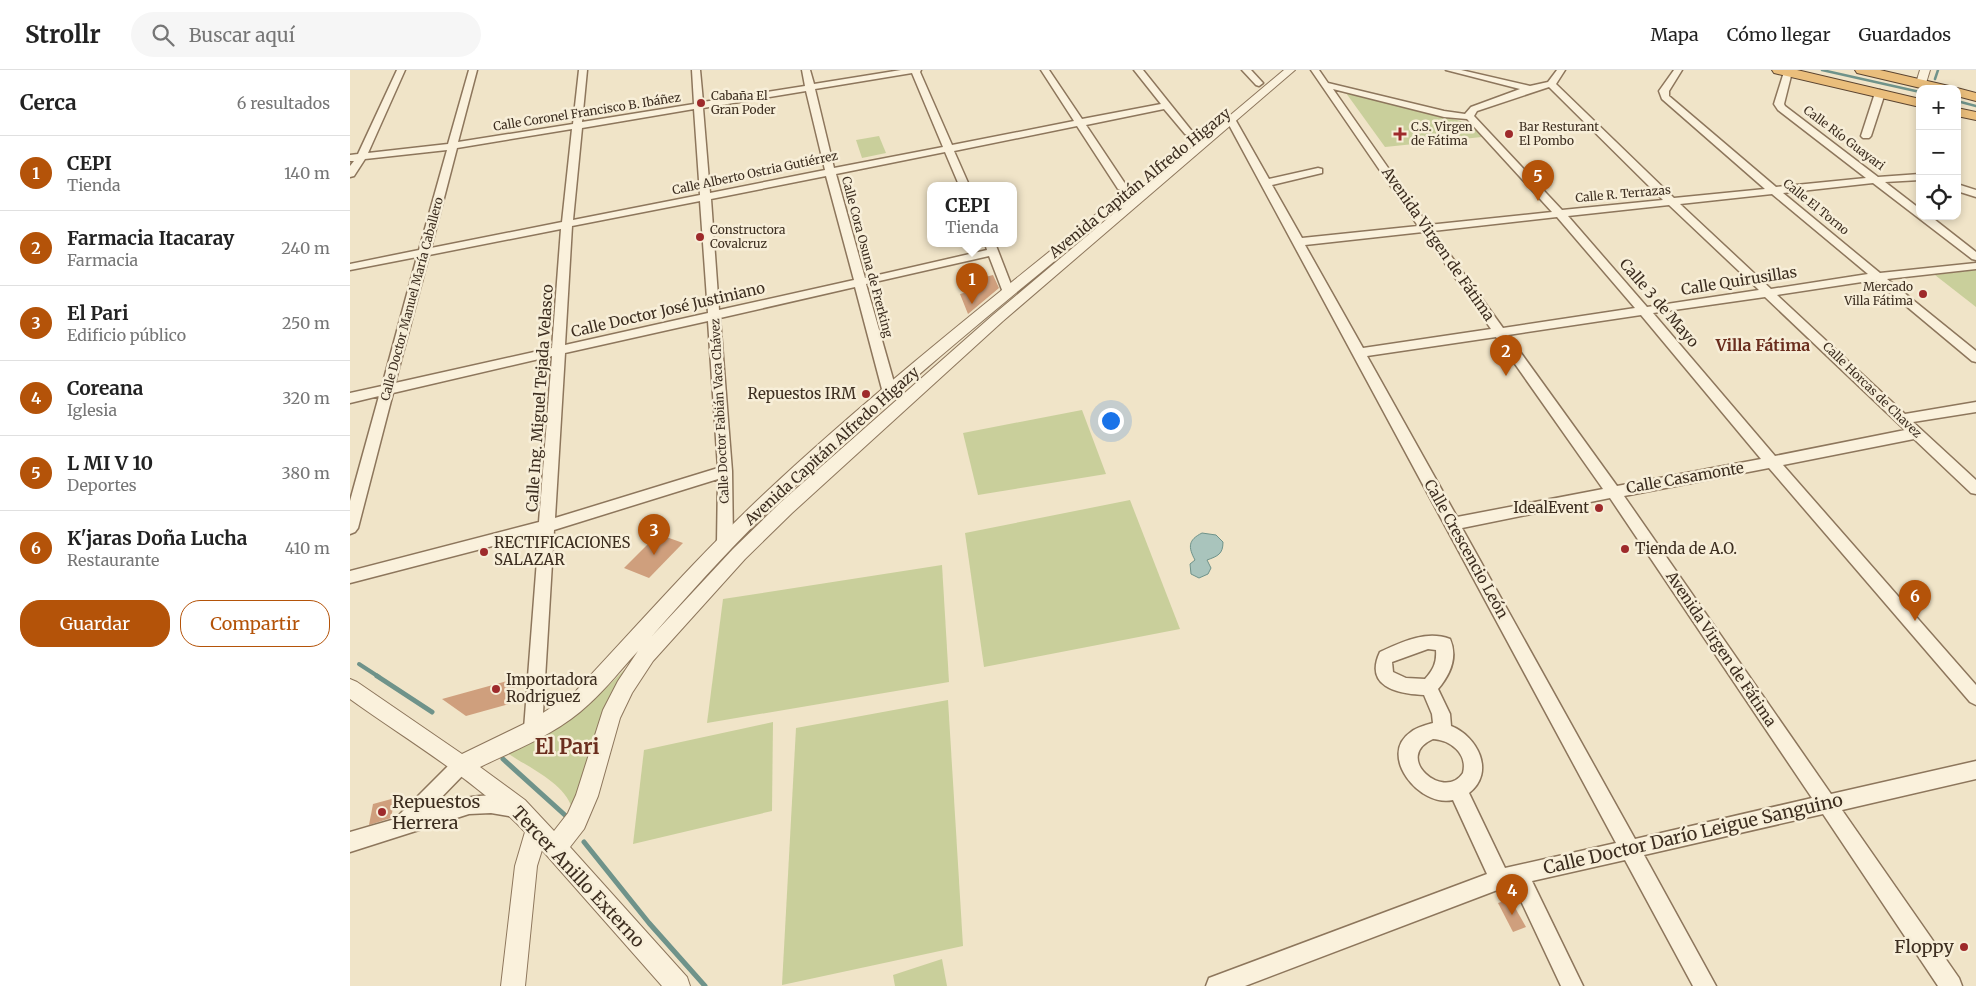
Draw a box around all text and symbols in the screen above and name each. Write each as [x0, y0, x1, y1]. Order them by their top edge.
search box [131, 12, 481, 57]
text: Strollr [25, 19, 101, 50]
icon: search [149, 21, 177, 49]
text: Buscar aquí [189, 23, 295, 47]
text: Mapa [1650, 23, 1699, 46]
text: Cómo llegar [1727, 23, 1830, 46]
text: Guardados [1858, 23, 1951, 46]
map controls [1916, 85, 1961, 220]
button: + [1916, 85, 1961, 130]
place label: Cabaña El Gran Poder [711, 88, 776, 117]
text: Cerca [20, 89, 77, 116]
street label: Calle Coronel Francisco B. Ibáñez [492, 89, 682, 134]
text: 6 resultados [237, 93, 330, 113]
marker: Cabaña El Gran Poder [695, 97, 707, 109]
street label: Calle Río Guayari [1801, 102, 1888, 173]
street label: Avenida Capitán Alfredo Higazy [1044, 103, 1235, 262]
place label: C.S. Virgen de Fátima [1411, 119, 1473, 148]
place label: Bar Resturant El Pombo [1519, 119, 1599, 148]
marker: C.S. Virgen de Fátima [1393, 127, 1407, 141]
marker: Bar Resturant El Pombo [1503, 128, 1515, 140]
button: − [1916, 130, 1961, 175]
street label: Calle Alberto Ostria Gutiérrez [671, 148, 840, 197]
text: CEPI [67, 151, 112, 175]
pin: 5 [1522, 160, 1554, 201]
street label: Avenida Virgen de Fátima [1377, 162, 1499, 324]
text: 1 [32, 163, 40, 183]
text: 140 m [284, 163, 330, 183]
text: Tienda [67, 175, 121, 195]
street label: Calle Cora Osuna de Frerking [839, 175, 896, 340]
street label: Calle El Torno [1780, 175, 1852, 238]
button: locate [1916, 175, 1961, 220]
popup [927, 182, 1017, 247]
street label: Calle R. Terrazas [1575, 182, 1671, 205]
text: CEPI [945, 193, 990, 217]
street label: Calle Doctor Manuel María Caballero [377, 195, 446, 402]
text: Tienda [945, 217, 999, 237]
place label: Constructora Covalcruz [710, 222, 786, 251]
text: Farmacia Itacaray [67, 226, 234, 250]
marker: Constructora Covalcruz [694, 231, 706, 243]
text: 2 [31, 238, 41, 258]
text: 240 m [281, 238, 330, 258]
text: Farmacia [67, 250, 138, 270]
street label: Calle 3 de Mayo [1616, 254, 1703, 351]
street label: Calle Quirusillas [1680, 262, 1798, 299]
pin: 1 [956, 263, 988, 304]
street label: Calle Doctor José Justiniano [569, 278, 767, 341]
place label: Mercado Villa Fátima [1843, 279, 1914, 308]
street label: Calle Ing. Miguel Tejada Velasco [522, 283, 557, 513]
marker: Mercado Villa Fátima [1917, 288, 1929, 300]
text: El Pari [67, 301, 128, 325]
text: 3 [31, 313, 41, 333]
text: 250 m [282, 313, 330, 333]
street label: Calle Doctor Fabián Vaca Chávez [707, 318, 732, 504]
text: Edificio público [67, 325, 186, 345]
pin: 2 [1490, 335, 1522, 376]
district label: Villa Fátima [1715, 335, 1810, 355]
street label: Calle Horcas de Chavez [1820, 339, 1925, 441]
street label: Avenida Capitán Alfredo Higazy [740, 362, 923, 530]
text: Coreana [67, 376, 143, 400]
place label: Repuestos IRM [748, 384, 856, 403]
text: 4 [31, 388, 41, 408]
text: 320 m [282, 388, 330, 408]
marker: Repuestos IRM [860, 388, 872, 400]
text: Iglesia [67, 400, 117, 420]
your location [1098, 408, 1124, 434]
text: L MI V 10 [67, 451, 153, 475]
street label: Calle Casamonte [1625, 458, 1745, 497]
text: 5 [31, 463, 41, 483]
text: 380 m [282, 463, 330, 483]
text: Deportes [67, 475, 137, 495]
street label: Calle Crescencio León [1420, 476, 1513, 622]
place label: IdealEvent [1513, 498, 1589, 517]
marker: IdealEvent [1593, 502, 1605, 514]
pin: 3 [638, 514, 670, 555]
text: K'jaras Doña Lucha [67, 526, 247, 550]
place label: RECTIFICACIONES SALAZAR [494, 533, 630, 569]
text: 6 [31, 538, 41, 558]
text: 410 m [285, 538, 330, 558]
place label: Tienda de A.O. [1635, 539, 1737, 558]
marker: Tienda de A.O. [1619, 543, 1631, 555]
marker: RECTIFICACIONES SALAZAR [478, 546, 490, 558]
text: Restaurante [67, 550, 159, 570]
street label: Avenida Virgen de Fátima [1662, 566, 1781, 730]
pin: 6 [1899, 580, 1931, 621]
button: Guardar [20, 600, 170, 647]
button: Compartir [180, 600, 330, 647]
place label: Importadora Rodriguez [506, 670, 598, 706]
marker: Importadora Rodriguez [490, 683, 502, 695]
district label: El Pari [535, 734, 599, 759]
street label: Calle Doctor Darío Leigue Sanguino [1541, 788, 1845, 879]
place label: Repuestos Herrera [392, 790, 481, 834]
street label: Tercer Anillo Externo [507, 801, 650, 952]
marker: Repuestos Herrera [376, 806, 388, 818]
pin: 4 [1496, 874, 1528, 915]
place label: Floppy [1894, 935, 1955, 958]
marker: Floppy [1958, 941, 1970, 953]

